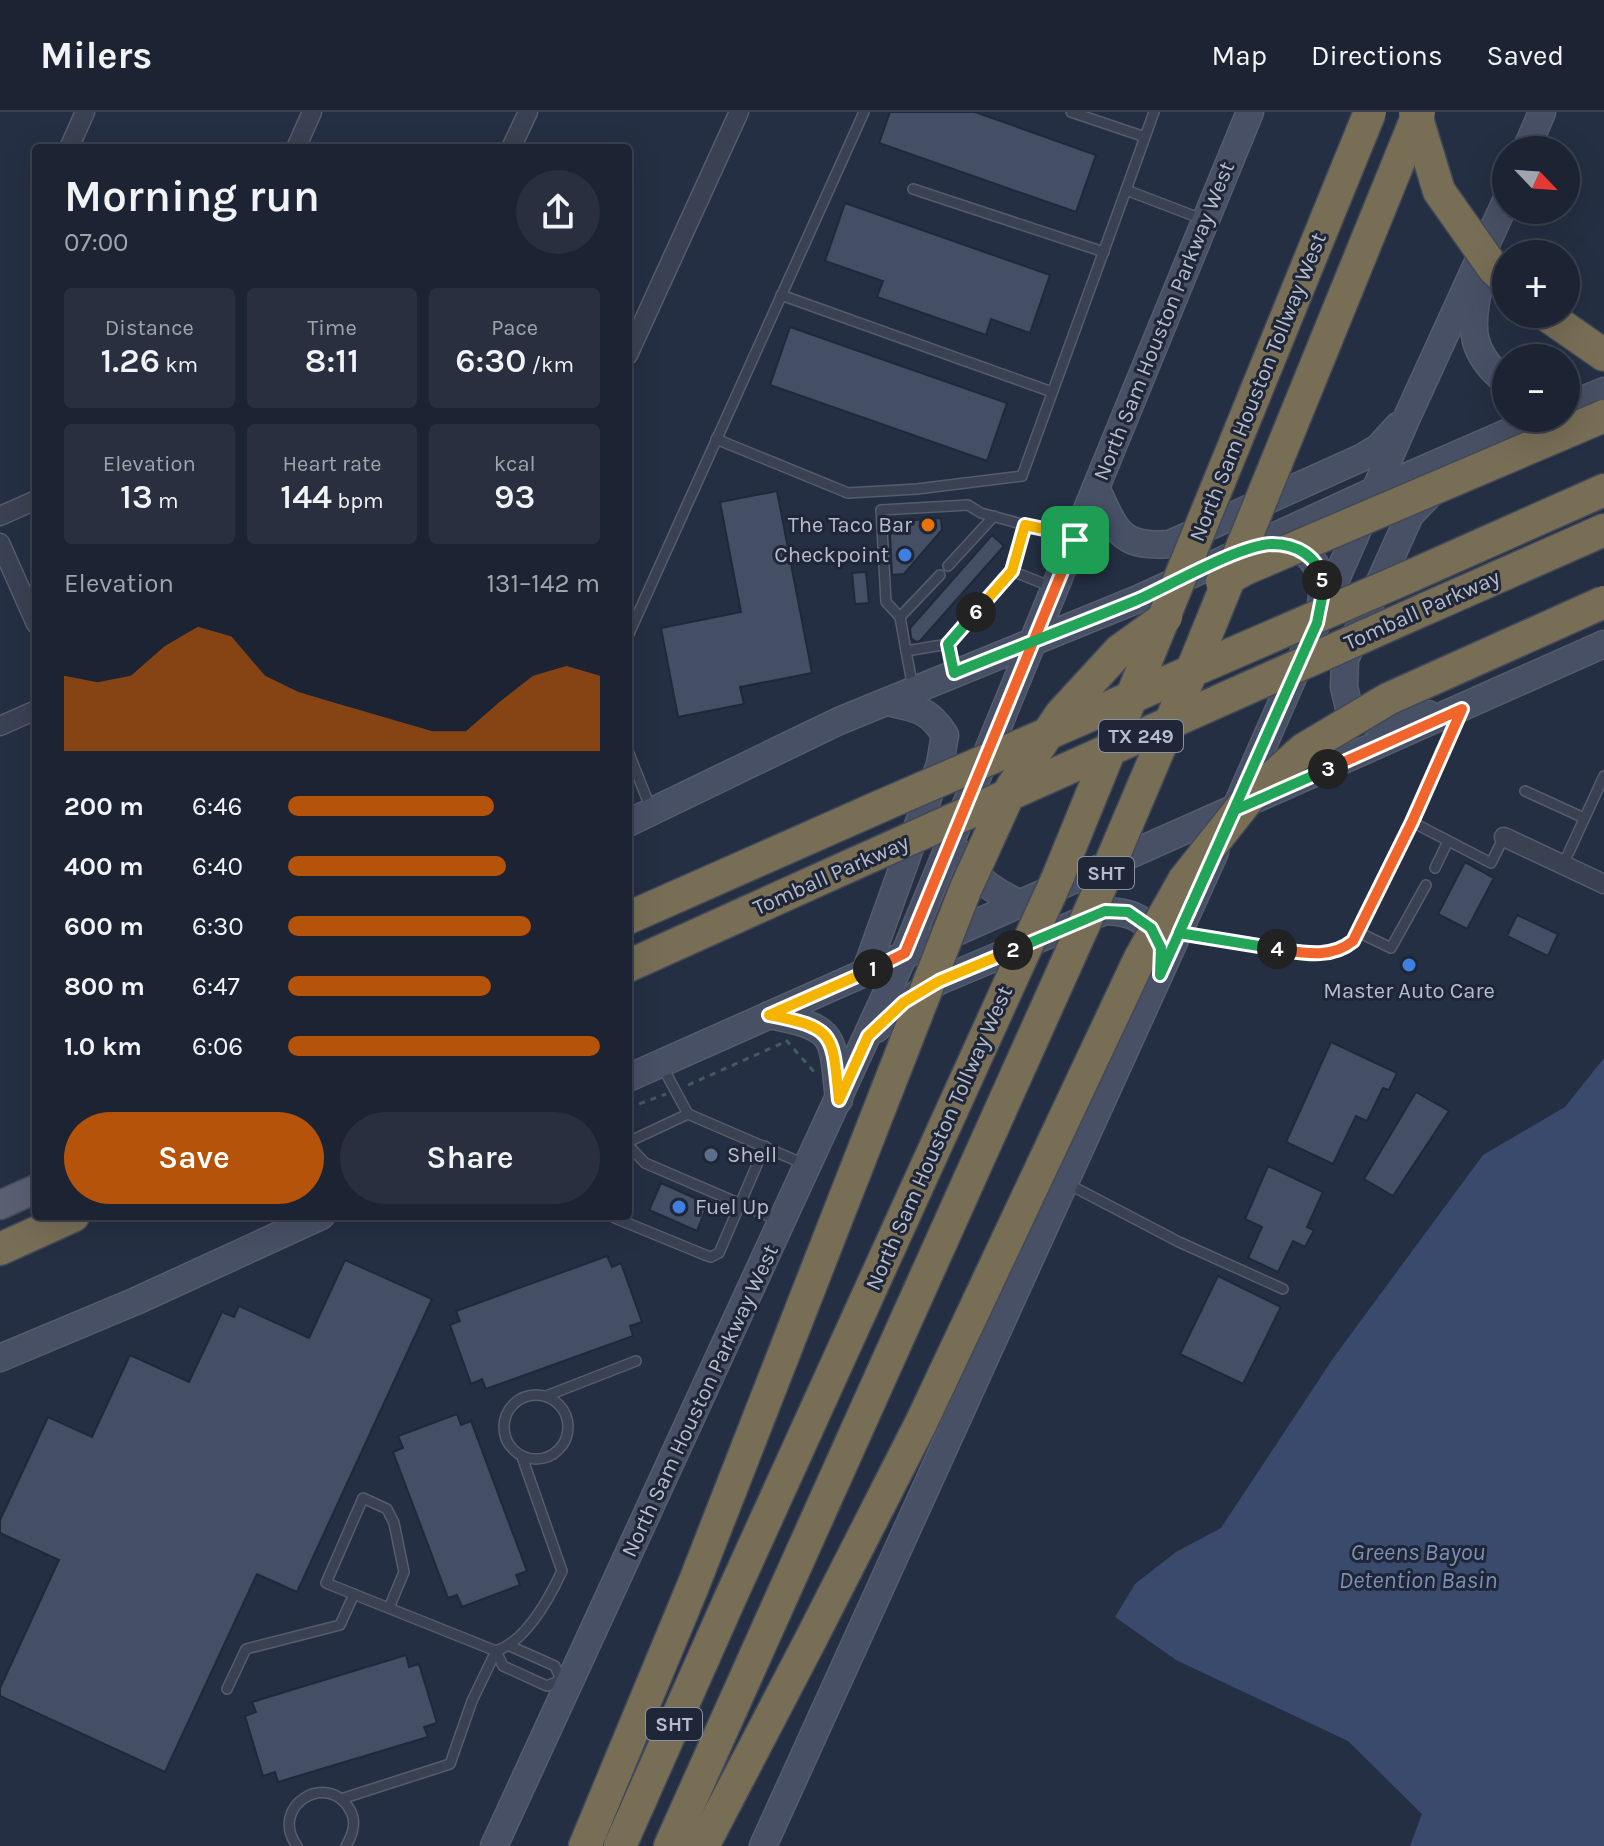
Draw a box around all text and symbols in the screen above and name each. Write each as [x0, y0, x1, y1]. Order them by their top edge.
text: Milers [40, 33, 152, 78]
text: Map [1212, 39, 1267, 72]
text: Directions [1311, 39, 1443, 72]
text: Saved [1487, 39, 1564, 72]
north arrow [1492, 136, 1580, 224]
map controls [1492, 136, 1580, 432]
street label: North Sam Houston Parkway West [1088, 158, 1240, 484]
button: share [516, 170, 600, 254]
text: Morning run [64, 171, 320, 222]
text: 07:00 [64, 227, 129, 258]
street label: North Sam Houston Tollway West [1184, 229, 1332, 545]
button: + [1492, 240, 1580, 328]
text: Distance [105, 315, 194, 341]
text: Time [307, 315, 357, 341]
text: Pace [491, 315, 538, 341]
text: 1.26 [100, 341, 160, 381]
text: 8:11 [305, 341, 359, 381]
text: 6:30 [455, 341, 526, 381]
button: − [1492, 344, 1580, 432]
text: km [160, 352, 198, 378]
text: /km [526, 352, 574, 378]
text: Elevation [103, 451, 196, 477]
text: Heart rate [282, 451, 382, 477]
text: kcal [494, 451, 536, 477]
text: 13 [120, 477, 153, 517]
text: 144 [280, 477, 332, 517]
text: 93 [494, 477, 535, 517]
text: m [153, 488, 179, 514]
text: bpm [332, 488, 384, 514]
pin [1041, 506, 1109, 574]
place label: The Taco Bar [788, 512, 912, 538]
marker: The Taco Bar [919, 516, 937, 534]
icon: arrive [1053, 518, 1097, 562]
place label: Checkpoint [774, 542, 889, 568]
marker: Checkpoint [896, 546, 914, 564]
pin: 5 [1302, 560, 1342, 600]
street label: Tomball Parkway [1340, 564, 1504, 656]
text: 5 [1316, 567, 1328, 593]
text: Elevation [64, 568, 174, 599]
text: 131–142 m [486, 568, 600, 599]
pin: 6 [956, 592, 996, 632]
text: 6 [969, 599, 983, 625]
road number: TX 249 [1099, 720, 1183, 752]
pin: 3 [1308, 749, 1348, 789]
text: 3 [1321, 756, 1335, 782]
text: 200 m [64, 791, 144, 822]
text: 6:46 [192, 791, 242, 822]
street label: Tomball Parkway [749, 829, 913, 921]
text: 400 m [64, 851, 144, 882]
text: 6:40 [192, 851, 243, 882]
road number: SHT [1078, 857, 1134, 889]
text: 600 m [64, 911, 144, 942]
text: 6:30 [192, 911, 244, 942]
pin: 4 [1257, 929, 1297, 969]
pin: 2 [993, 930, 1033, 970]
text: 4 [1270, 936, 1284, 962]
text: 2 [1006, 937, 1020, 963]
pin: 1 [853, 949, 893, 989]
text: 1 [869, 956, 877, 982]
marker: Master Auto Care [1400, 956, 1418, 974]
text: 800 m [64, 971, 145, 1002]
text: 6:47 [192, 971, 240, 1002]
place label: Master Auto Care [1323, 978, 1495, 1004]
street label: North Sam Houston Tollway West [860, 982, 1018, 1294]
text: 1.0 km [64, 1031, 142, 1062]
text: 6:06 [192, 1031, 243, 1062]
button: Save [64, 1112, 324, 1204]
button: Share [340, 1112, 600, 1204]
place label: Shell [727, 1142, 777, 1168]
marker: Shell [702, 1146, 720, 1164]
place label: Fuel Up [695, 1194, 769, 1220]
marker: Fuel Up [670, 1198, 688, 1216]
street label: North Sam Houston Parkway West [616, 1241, 784, 1561]
water label: Greens Bayou Detention Basin [1339, 1538, 1497, 1594]
road number: SHT [646, 1708, 702, 1740]

